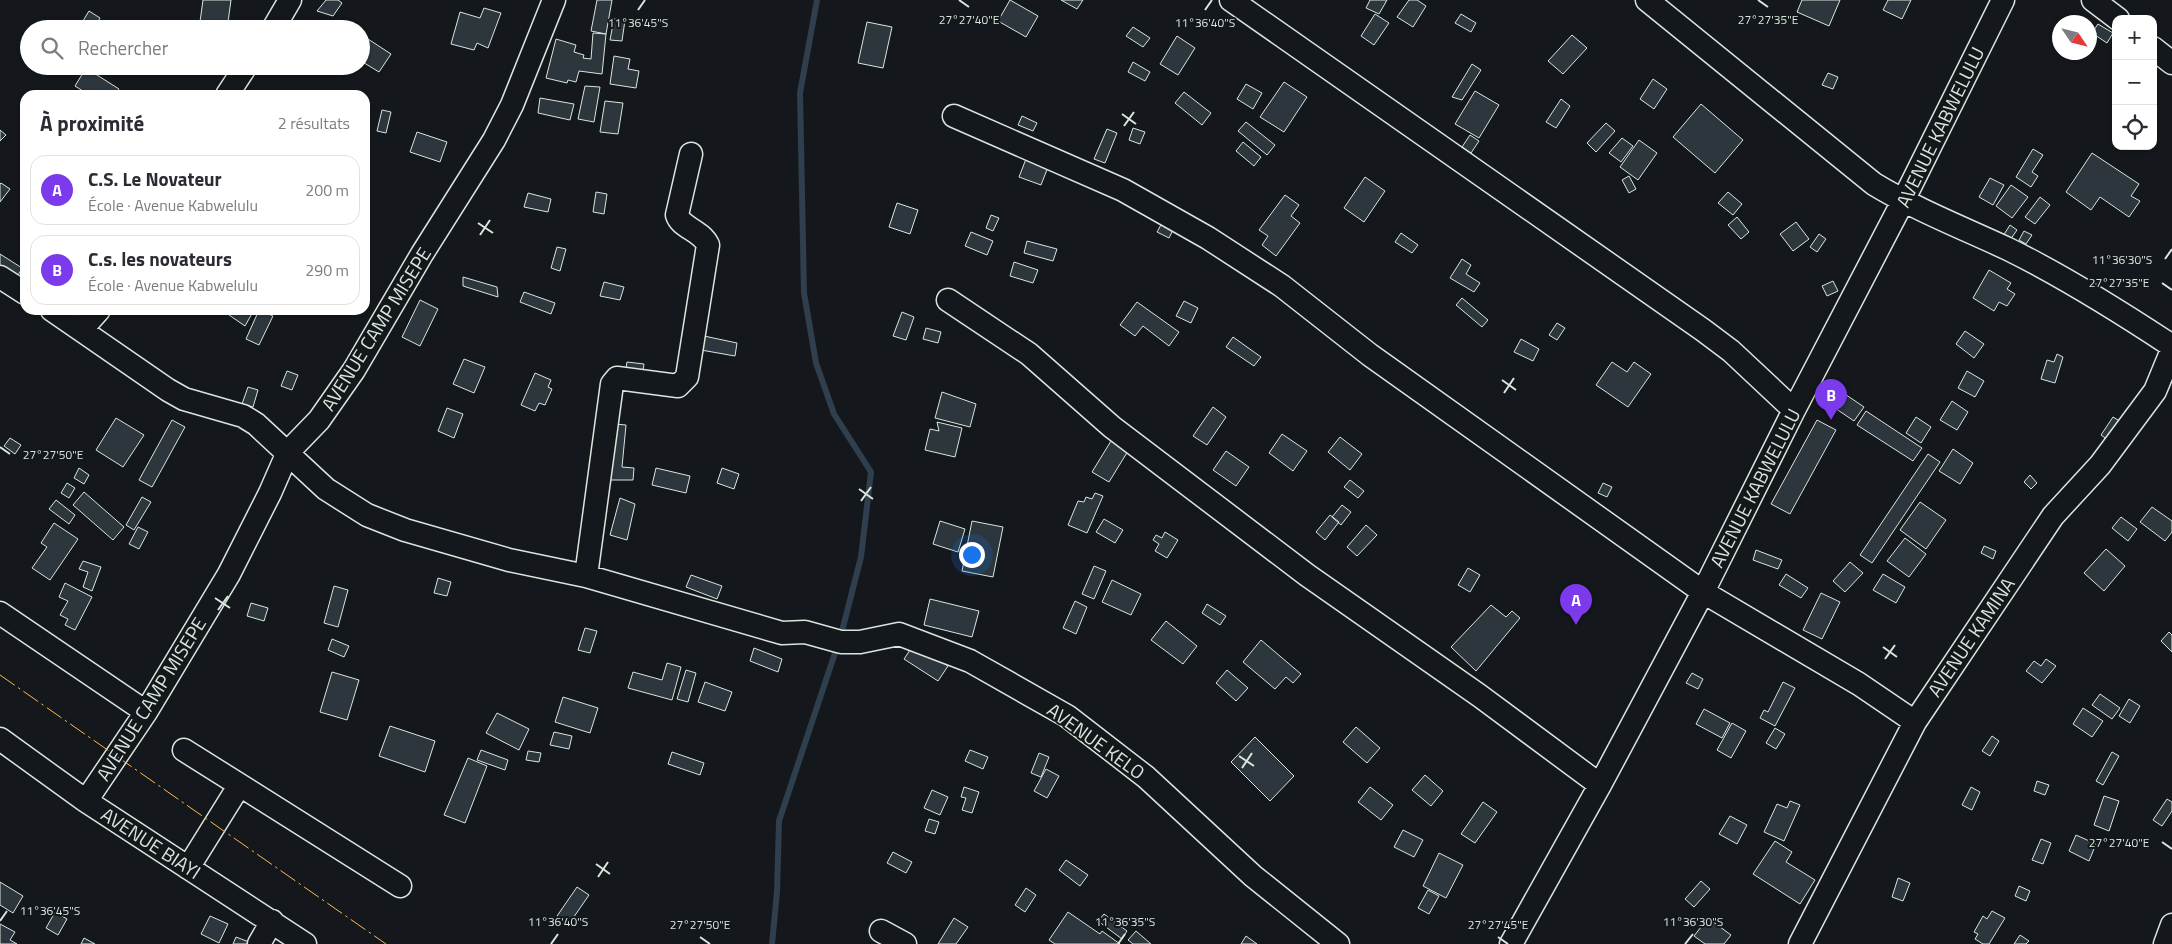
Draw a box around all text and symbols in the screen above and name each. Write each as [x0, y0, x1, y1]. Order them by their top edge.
text: 27°27'40"E [939, 10, 1000, 29]
text: 27°27'35"E [1738, 10, 1799, 29]
text: 11°36'45"S [608, 13, 668, 32]
text: 11°36'40"S [1175, 13, 1235, 32]
north arrow [2052, 15, 2097, 60]
map controls [2112, 15, 2157, 150]
button: + [2112, 15, 2157, 60]
search box [20, 20, 370, 75]
text: Rechercher [78, 33, 168, 62]
icon: search [38, 34, 66, 62]
street label: AVENUE KABWELULU [1888, 42, 1991, 212]
button: − [2112, 60, 2157, 105]
button: locate [2112, 105, 2157, 150]
text: À proximité [40, 107, 144, 139]
text: 2 résultats [278, 111, 350, 135]
text: C.S. Le Novateur [88, 164, 222, 193]
text: A [52, 178, 62, 202]
text: 200 m [305, 178, 349, 202]
text: École · Avenue Kabwelulu [88, 193, 258, 217]
street label: AVENUE CAMP MISEPE [313, 241, 438, 416]
text: C.s. les novateurs [88, 244, 232, 273]
text: 11°36'30"S [2092, 250, 2152, 269]
text: B [52, 258, 62, 282]
text: 290 m [305, 258, 349, 282]
text: École · Avenue Kabwelulu [88, 273, 258, 297]
text: 27°27'35"E [2089, 273, 2150, 292]
pin: B [1815, 379, 1847, 420]
street label: AVENUE KABWELULU [1702, 403, 1807, 573]
text: 27°27'50"E [23, 445, 84, 464]
your location [959, 542, 985, 568]
street label: AVENUE KAMINA [1920, 571, 2021, 702]
pin: A [1560, 584, 1592, 625]
street label: AVENUE CAMP MISEPE [88, 611, 213, 786]
street label: AVENUE KELO [1041, 695, 1151, 786]
street label: AVENUE BIAYI [96, 799, 207, 886]
text: 27°27'40"E [2089, 833, 2150, 852]
text: 11°36'45"S [20, 901, 80, 920]
text: 11°36'40"S [528, 912, 588, 931]
text: 11°36'35"S [1095, 912, 1155, 931]
text: 11°36'30"S [1663, 912, 1723, 931]
text: 27°27'50"E [670, 915, 731, 934]
text: 27°27'45"E [1468, 915, 1529, 934]

